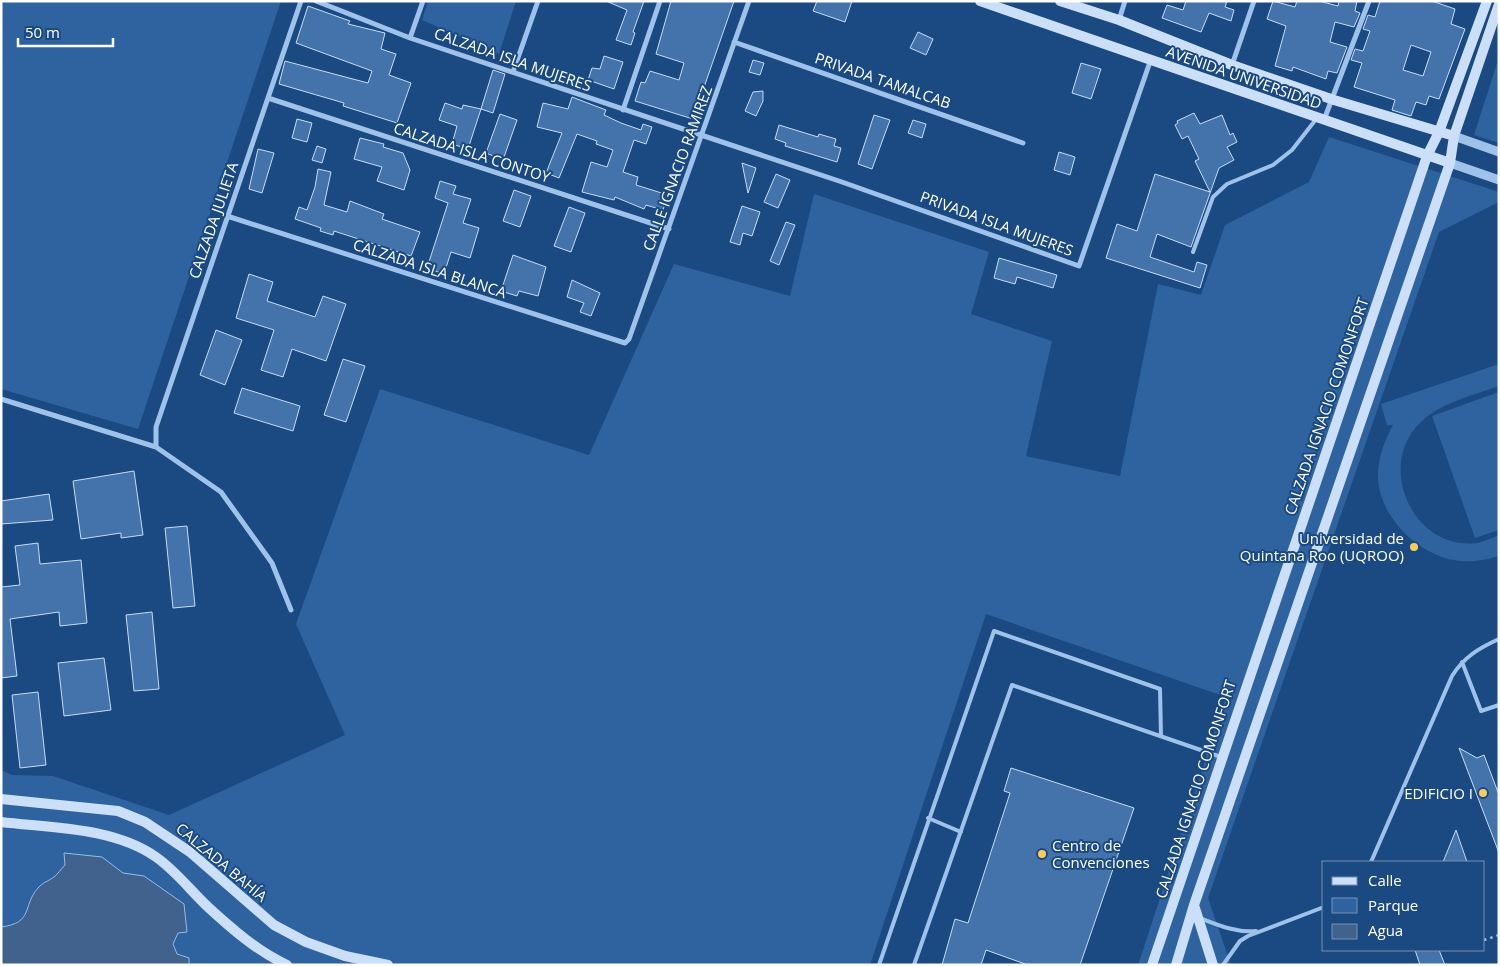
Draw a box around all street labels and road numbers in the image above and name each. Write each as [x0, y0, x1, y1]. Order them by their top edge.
street label: CALZADA ISLA MUJERES [432, 23, 594, 95]
street label: AVENIDA UNIVERSIDAD [1164, 41, 1324, 113]
street label: PRIVADA TAMALCAB [812, 47, 954, 113]
street label: CALLE IGNACIO RAMIREZ [638, 83, 716, 253]
street label: CALZADA ISLA CONTOY [391, 117, 553, 187]
street label: CALZADA JULIETA [184, 159, 243, 281]
street label: PRIVADA ISLA MUJERES [918, 186, 1076, 260]
street label: CALZADA ISLA BLANCA [351, 234, 510, 302]
street label: CALZADA IGNACIO COMONFORT [1279, 294, 1373, 517]
street label: CALZADA IGNACIO COMONFORT [1150, 676, 1240, 901]
street label: CALZADA BAHÍA [172, 818, 272, 906]

